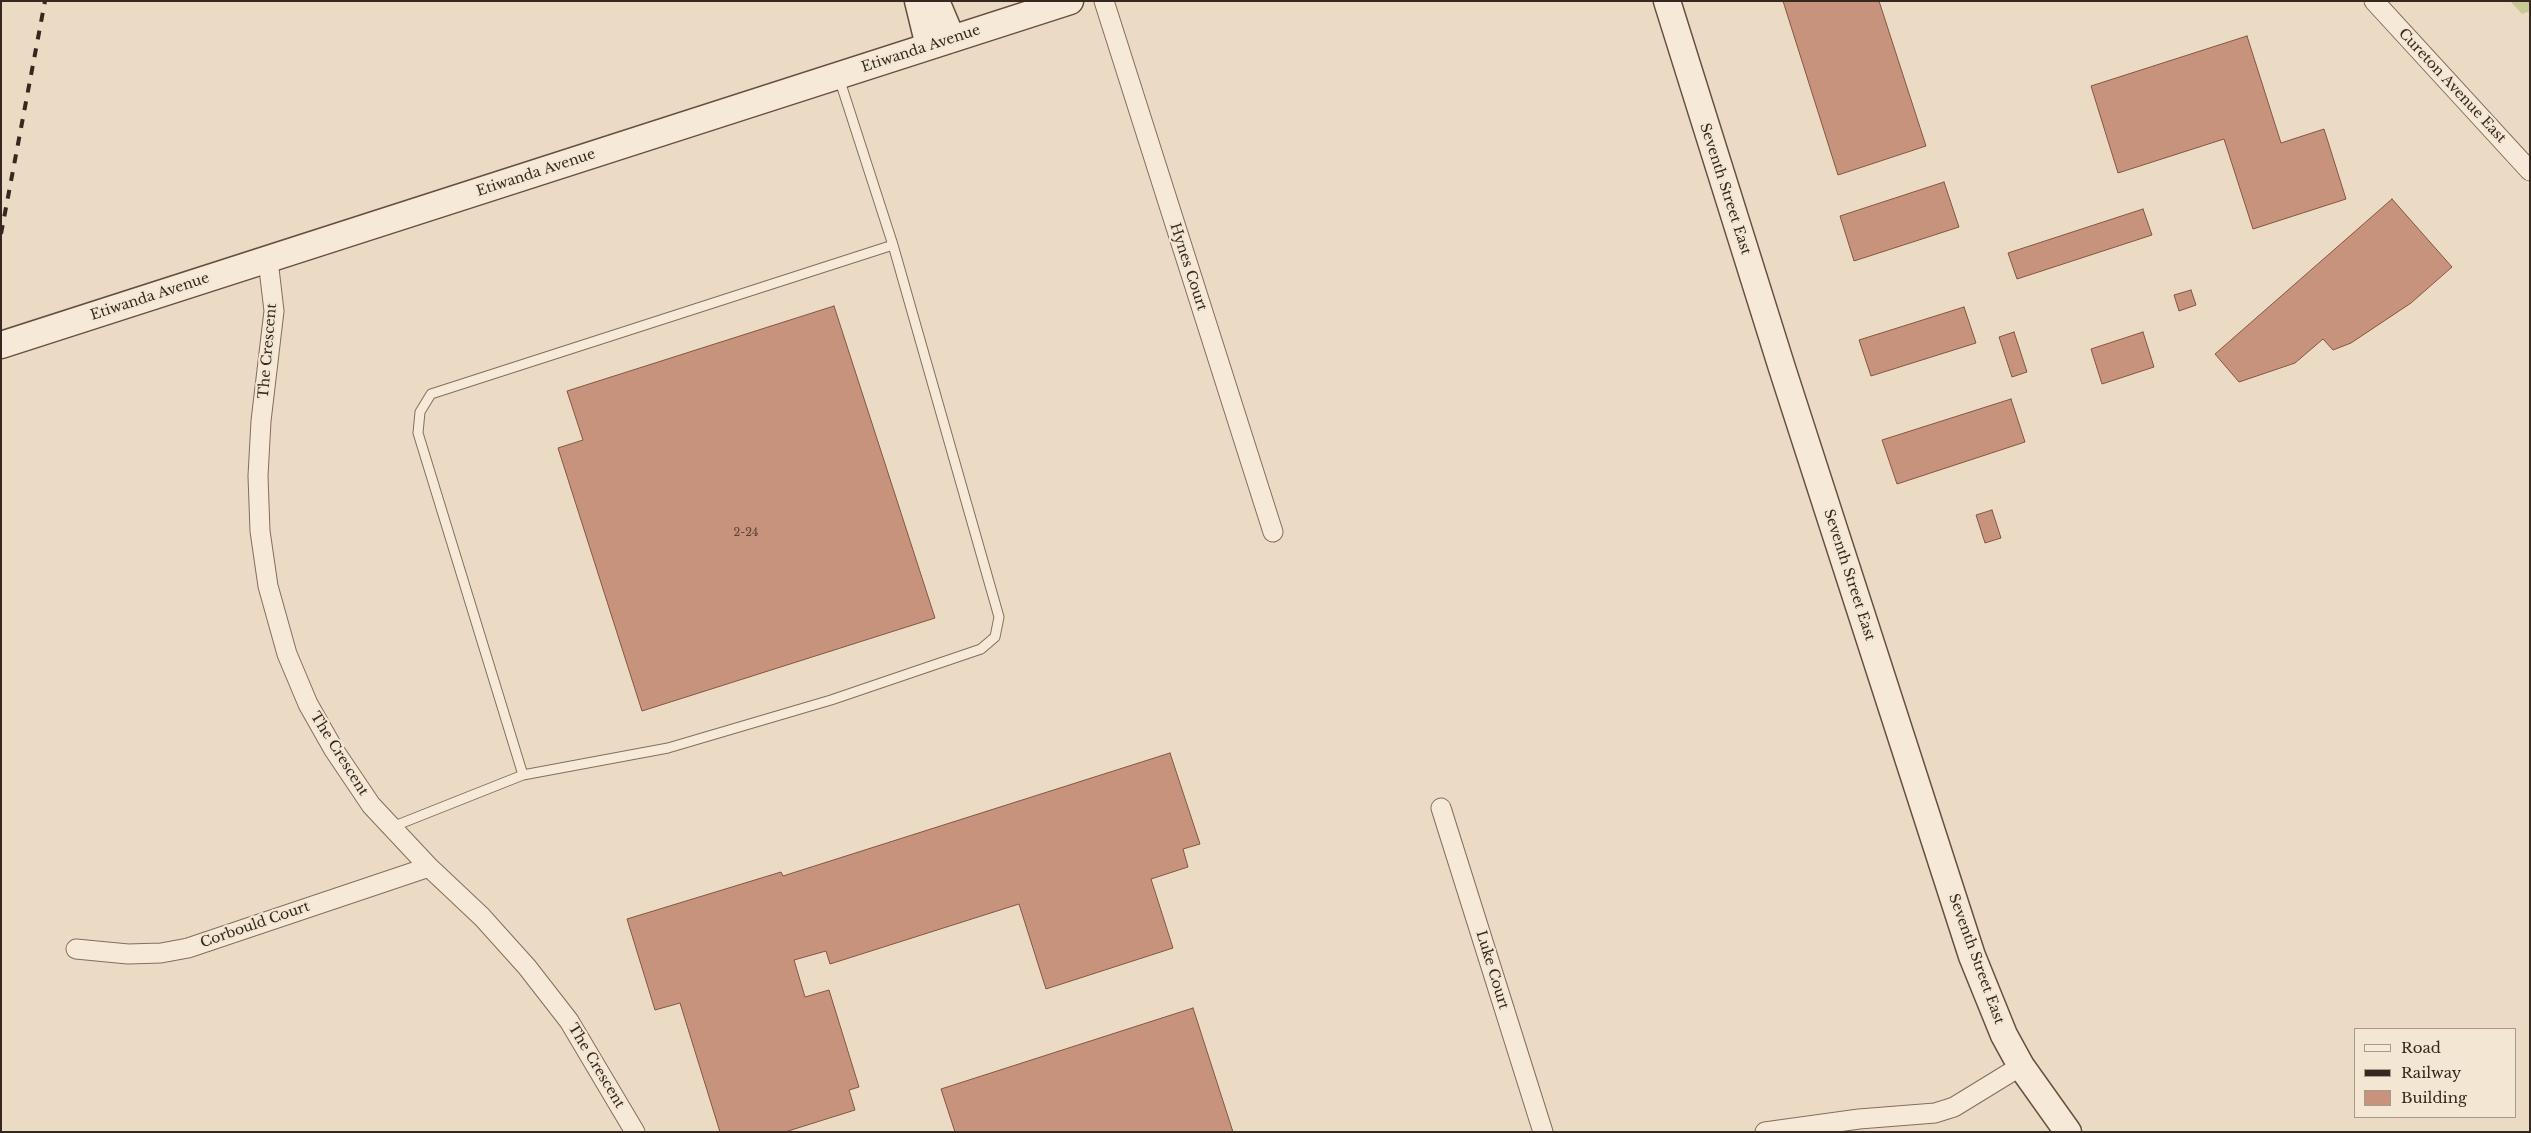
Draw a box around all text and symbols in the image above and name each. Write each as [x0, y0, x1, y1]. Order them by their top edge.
street label: Etiwanda Avenue [859, 22, 983, 76]
street label: Cureton Avenue East [2395, 25, 2509, 147]
street label: Seventh Street East [1696, 121, 1754, 257]
street label: Etiwanda Avenue [474, 146, 598, 200]
street label: Hynes Court [1166, 221, 1210, 313]
street label: Etiwanda Avenue [88, 270, 212, 324]
street label: The Crescent [255, 303, 281, 399]
street label: Seventh Street East [1820, 507, 1878, 643]
house number: 2-24 [733, 526, 759, 540]
street label: The Crescent [307, 709, 371, 799]
street label: Seventh Street East [1945, 892, 2007, 1026]
street label: Corbould Court [198, 898, 312, 952]
street label: Luke Court [1472, 929, 1512, 1011]
street label: The Crescent [564, 1021, 628, 1111]
legend [2354, 1028, 2516, 1118]
text: Road [2401, 1038, 2441, 1057]
text: Railway [2401, 1063, 2461, 1082]
text: Building [2401, 1088, 2467, 1107]

